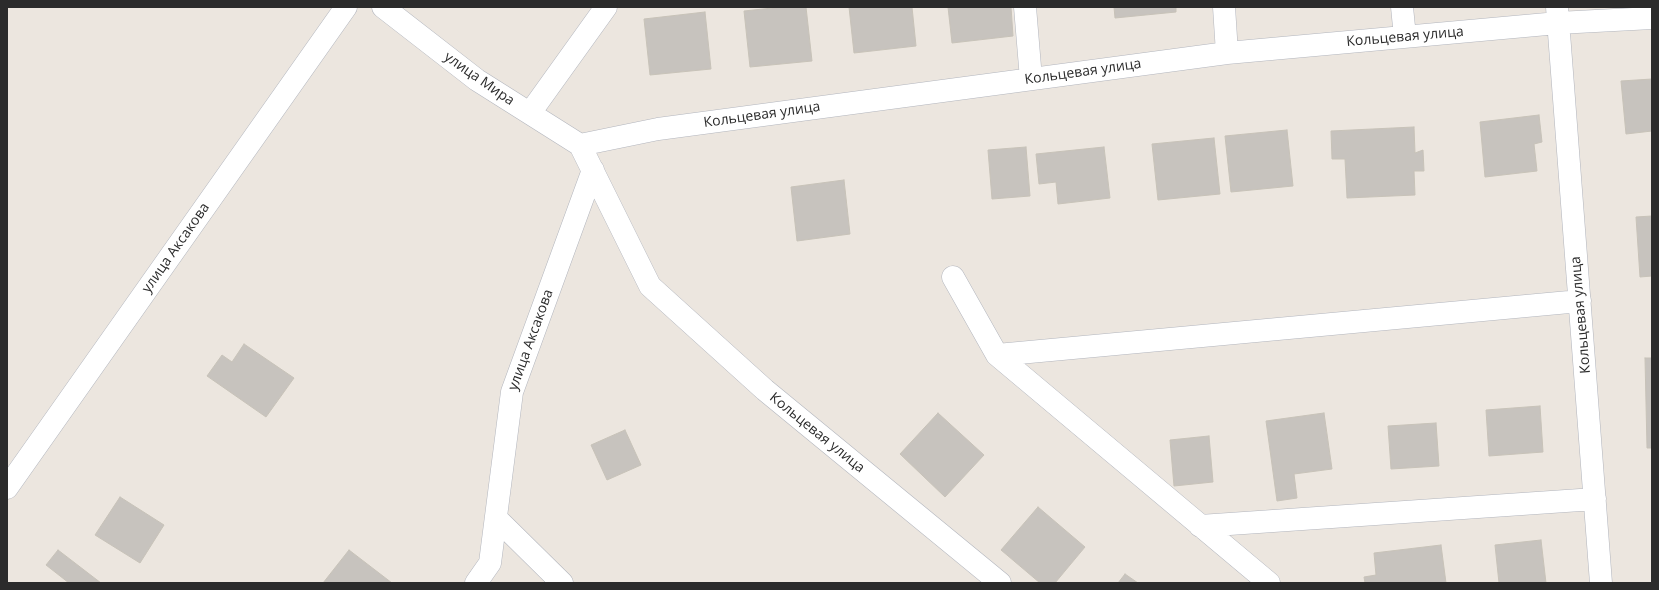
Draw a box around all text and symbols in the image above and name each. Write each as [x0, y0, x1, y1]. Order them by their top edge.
street label: Кольцевая улица [1346, 24, 1464, 50]
street label: улица Мира [441, 49, 517, 109]
street label: Кольцевая улица [1024, 56, 1142, 88]
street label: Кольцевая улица [703, 99, 821, 131]
street label: улица Аксакова [139, 200, 213, 296]
street label: Кольцевая улица [1568, 256, 1594, 374]
street label: улица Аксакова [505, 287, 557, 393]
street label: Кольцевая улица [766, 389, 868, 477]

